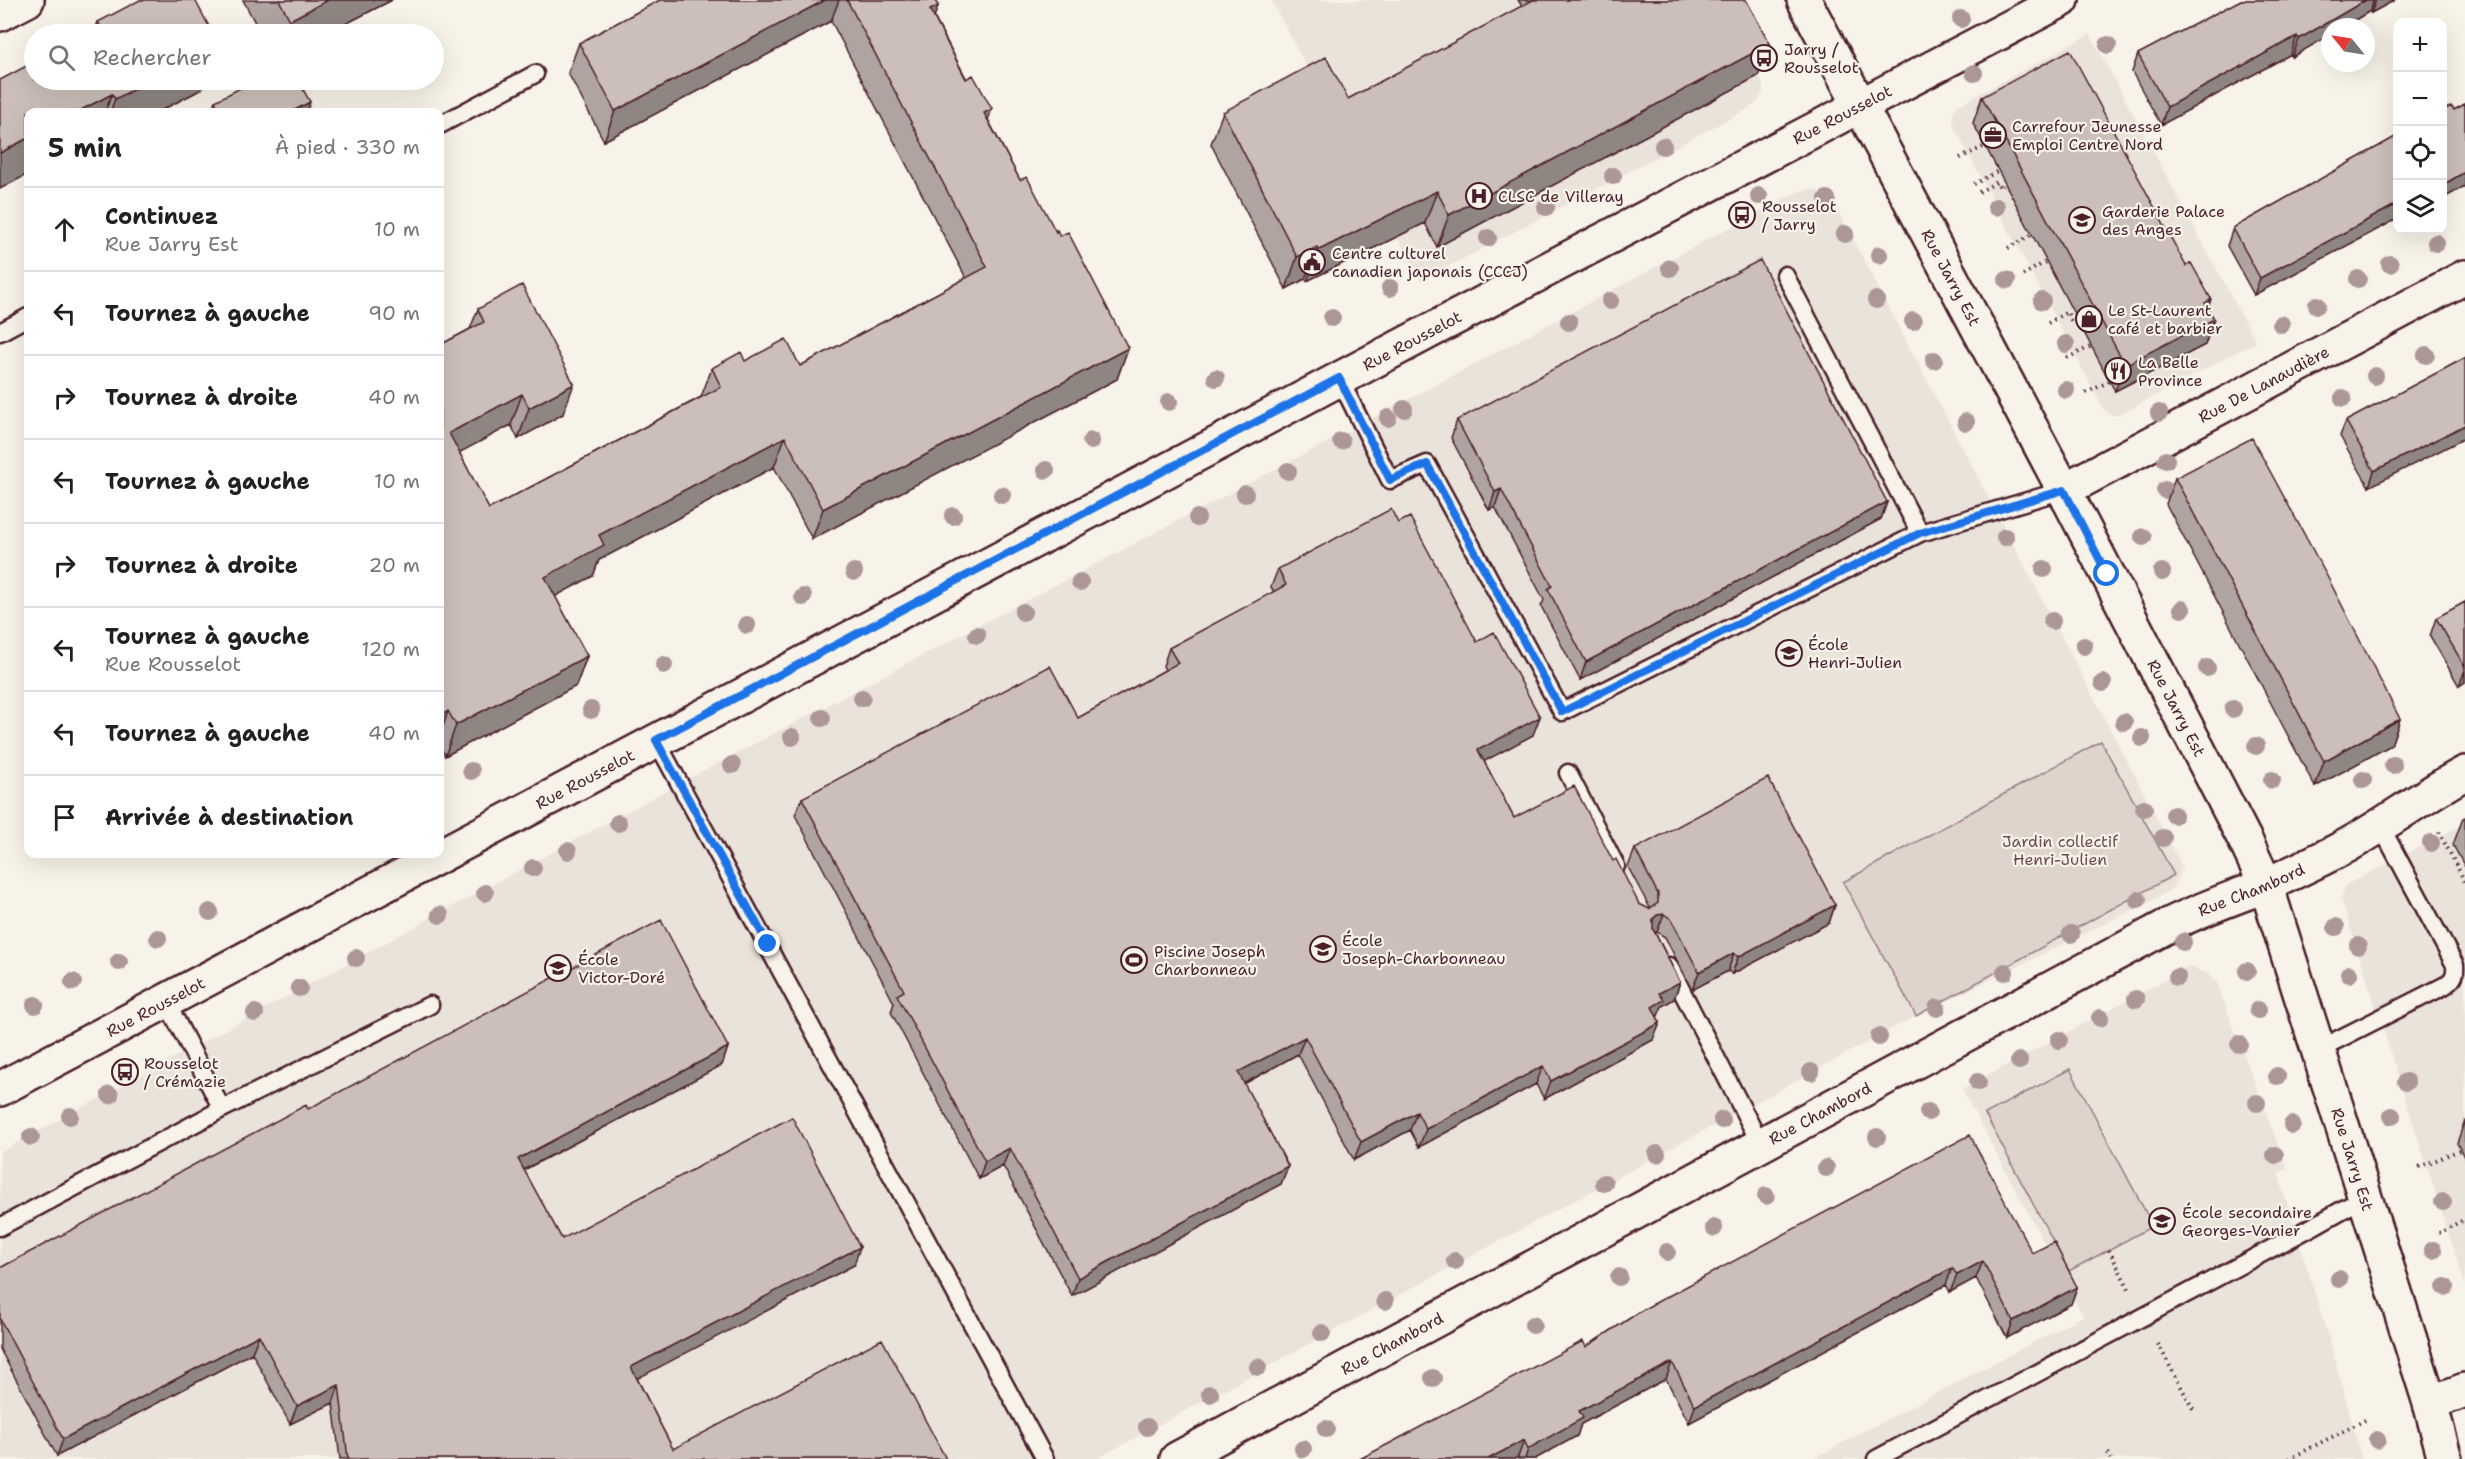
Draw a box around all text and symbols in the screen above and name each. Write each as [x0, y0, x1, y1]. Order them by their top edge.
north arrow [2321, 18, 2375, 72]
map controls [2393, 18, 2447, 234]
button: + [2393, 18, 2447, 72]
search box [24, 24, 444, 90]
place label: Jarry / Rousselot [1784, 39, 1859, 78]
icon: search [45, 41, 78, 74]
text: Rechercher [93, 43, 212, 72]
bus stop icon: Jarry / Rousselot [1749, 43, 1779, 73]
button: − [2393, 72, 2447, 126]
street label: Rue Rousselot [1789, 80, 1896, 150]
place label: Carrefour Jeunesse Emploi Centre Nord [2012, 116, 2163, 155]
office icon: Carrefour Jeunesse Emploi Centre Nord [1978, 120, 2008, 150]
button: locate [2393, 126, 2447, 180]
text: 5 min [48, 130, 122, 165]
text: À pied · 330 m [275, 134, 420, 160]
button: layers [2393, 180, 2447, 234]
hospital icon: CLSC de Villeray [1464, 181, 1494, 211]
place label: CLSC de Villeray [1498, 186, 1624, 207]
place label: Rousselot / Jarry [1762, 196, 1837, 235]
bus stop icon: Rousselot / Jarry [1727, 200, 1757, 230]
place label: Garderie Palace des Anges [2102, 201, 2225, 240]
text: Continuez [105, 202, 218, 231]
school or university icon: Garderie Palace des Anges [2067, 205, 2097, 235]
icon: ahead [48, 213, 81, 246]
text: 10 m [374, 216, 420, 242]
street label: Rue Jarry Est [1916, 226, 1985, 330]
text: Rue Jarry Est [105, 231, 238, 257]
place label: Centre culturel canadien japonais (CCCJ) [1332, 243, 1528, 282]
public building icon: Centre culturel canadien japonais (CCCJ) [1297, 247, 1327, 277]
icon: left [48, 297, 81, 330]
text: Tournez à gauche [105, 299, 310, 328]
text: 90 m [368, 300, 420, 326]
place label: Le St-Laurent café et barbier [2108, 300, 2223, 339]
shop icon: Le St-Laurent café et barbier [2074, 304, 2104, 334]
street label: Rue Rousselot [1359, 306, 1465, 376]
street label: Rue De Lanaudière [2195, 341, 2333, 428]
place label: La Belle Province [2138, 352, 2203, 391]
restaurant icon: La Belle Province [2103, 356, 2133, 386]
icon: right [48, 381, 81, 414]
text: Tournez à droite [105, 383, 298, 412]
text: 40 m [368, 384, 420, 410]
icon: left [48, 465, 81, 498]
text: Tournez à gauche [105, 467, 310, 496]
text: 10 m [374, 468, 420, 494]
icon: right [48, 549, 81, 582]
text: Tournez à droite [105, 551, 298, 580]
text: 20 m [369, 552, 420, 578]
route start [2093, 560, 2119, 586]
text: Tournez à gauche [105, 622, 310, 651]
icon: left [48, 633, 81, 666]
place label: École Henri-Julien [1808, 634, 1902, 673]
text: 120 m [361, 636, 420, 662]
school or university icon: École Henri-Julien [1774, 638, 1804, 668]
text: Rue Rousselot [105, 651, 241, 677]
street label: Rue Jarry Est [2142, 656, 2210, 760]
icon: left [48, 717, 81, 750]
text: Tournez à gauche [105, 719, 310, 748]
text: 40 m [368, 720, 420, 746]
street label: Rue Rousselot [532, 745, 638, 814]
icon: arrive [48, 801, 81, 834]
text: Arrivée à destination [105, 803, 353, 832]
park label: Jardin collectif Henri-Julien [2002, 831, 2119, 870]
street label: Rue Chambord [2195, 859, 2308, 921]
route end [754, 930, 780, 956]
place label: École Joseph-Charbonneau [1342, 930, 1506, 969]
school or university icon: École Joseph-Charbonneau [1308, 934, 1338, 964]
place label: Piscine Joseph Charbonneau [1154, 941, 1266, 980]
sports icon: Piscine Joseph Charbonneau [1119, 945, 1149, 975]
place label: École Victor-Doré [578, 949, 665, 988]
school or university icon: École Victor-Doré [543, 953, 573, 983]
street label: Rue Rousselot [103, 972, 209, 1042]
place label: Rousselot / Crémazie [144, 1053, 226, 1092]
bus stop icon: Rousselot / Crémazie [110, 1057, 140, 1087]
street label: Rue Chambord [1765, 1077, 1875, 1150]
street label: Rue Jarry Est [2326, 1105, 2378, 1213]
place label: École secondaire Georges-Vanier [2182, 1202, 2312, 1241]
school or university icon: École secondaire Georges-Vanier [2147, 1206, 2177, 1236]
street label: Rue Chambord [1337, 1308, 1447, 1380]

